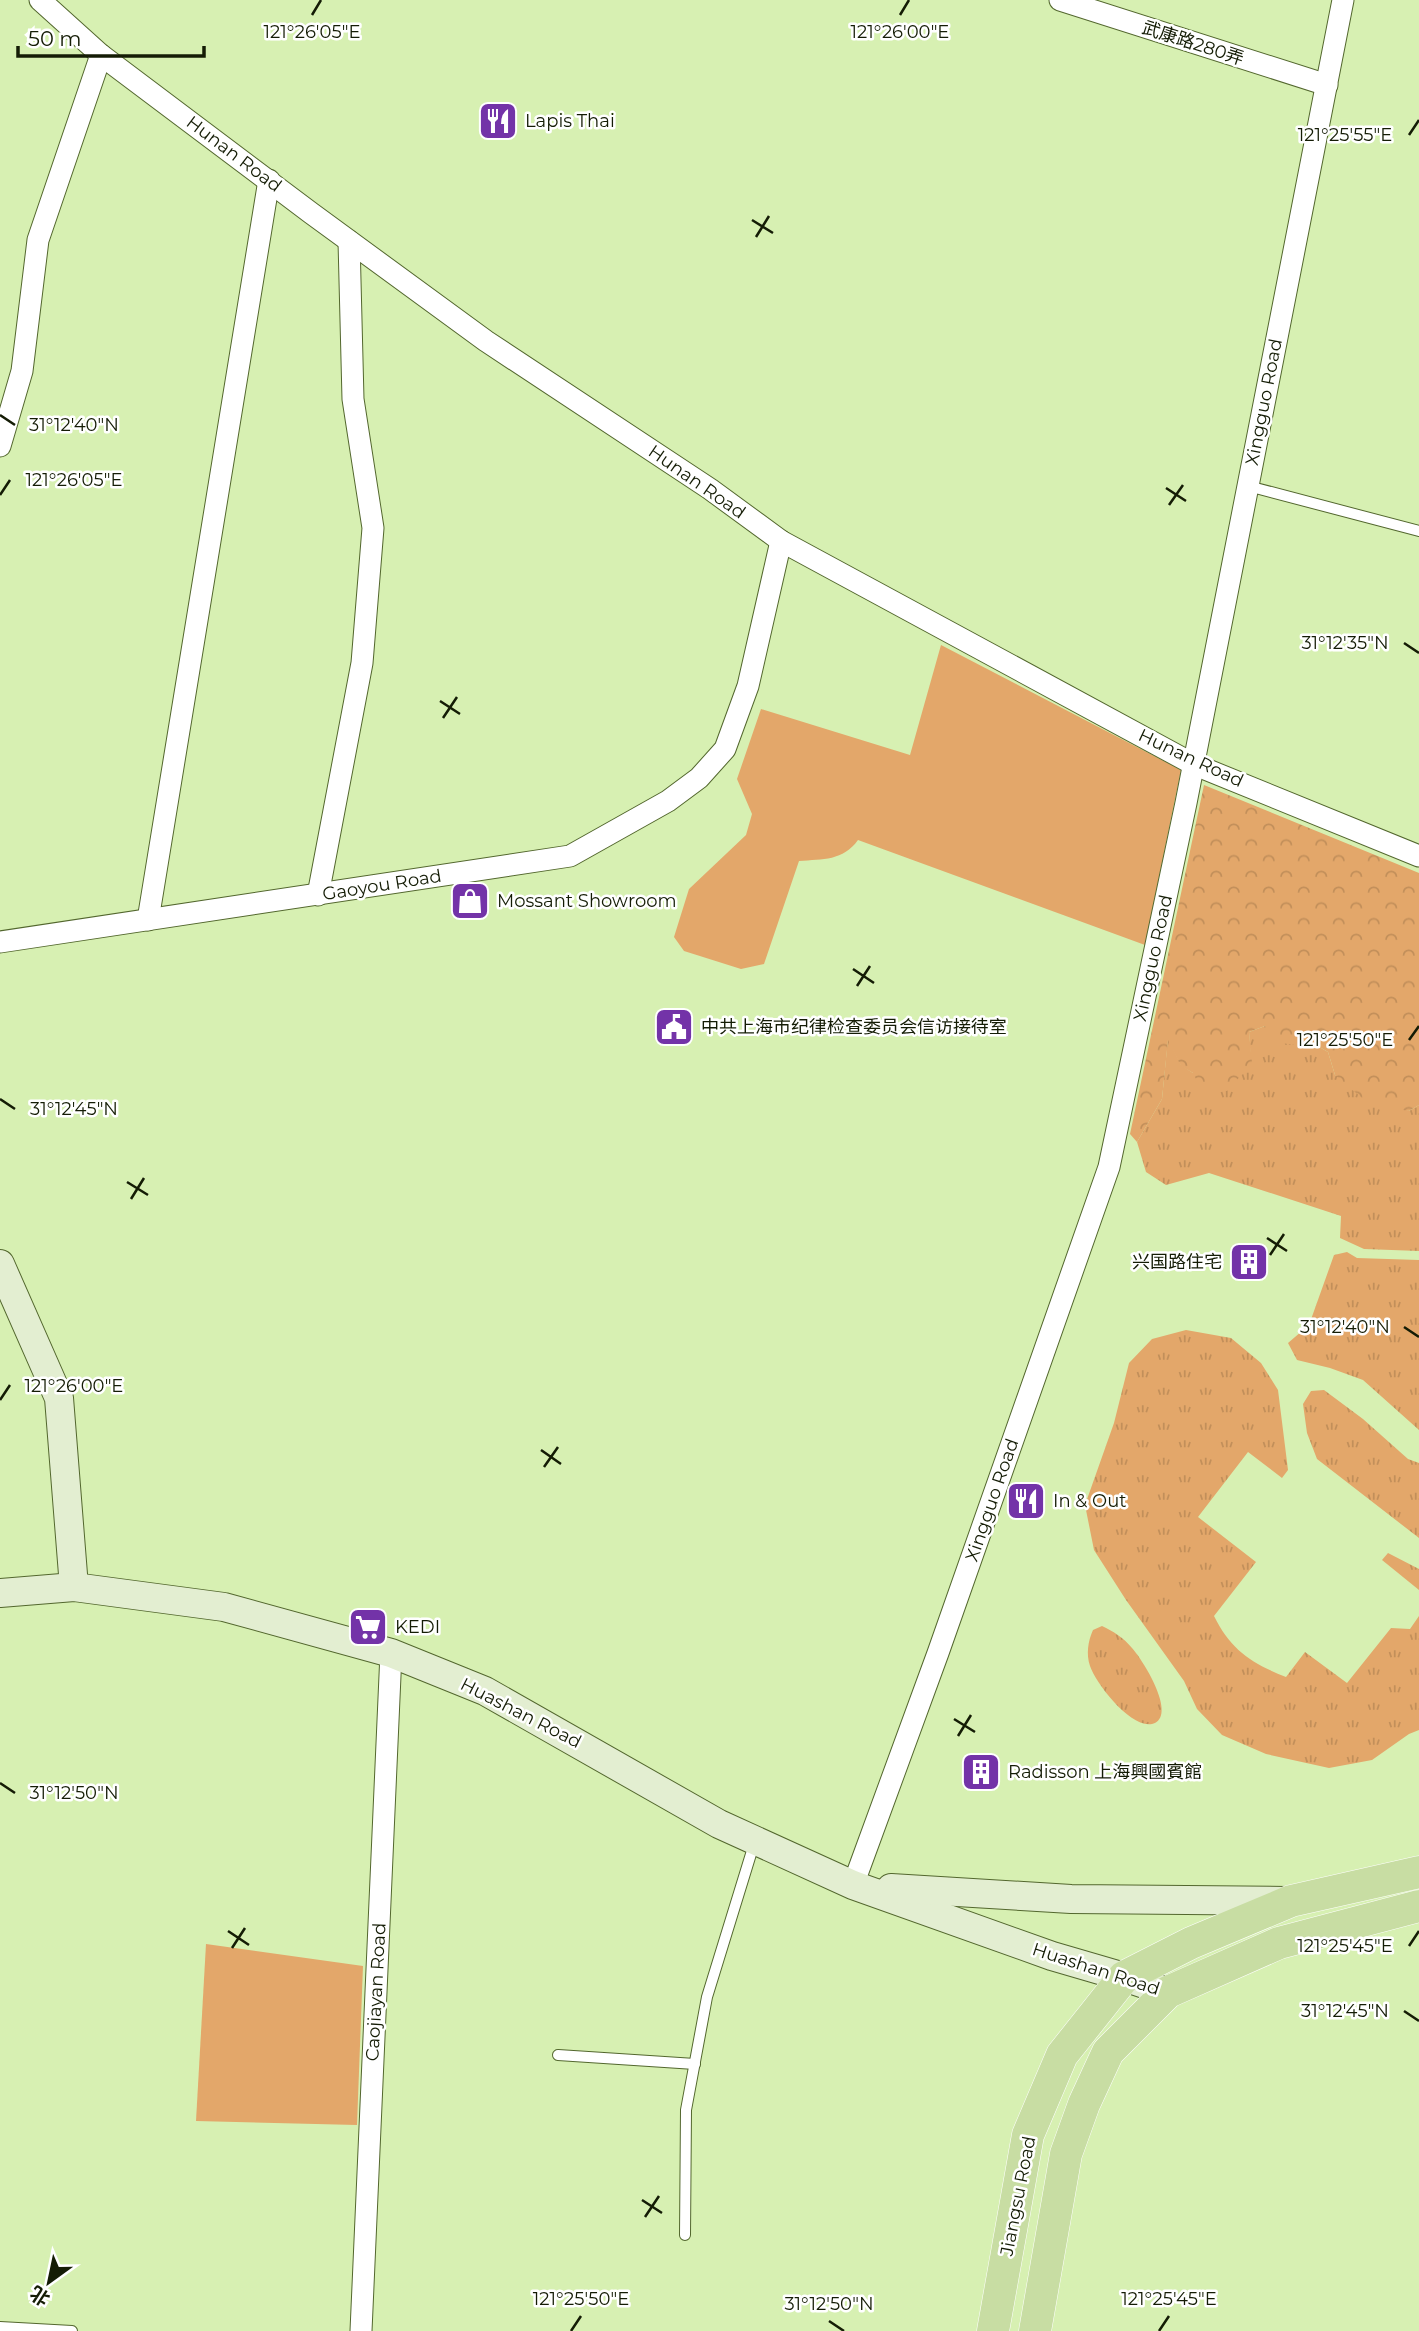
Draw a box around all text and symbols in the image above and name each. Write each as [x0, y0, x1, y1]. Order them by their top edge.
scale bar [18, 14, 203, 58]
street label: 武康路280弄 [1139, 16, 1247, 70]
text: 121°26'05"E [264, 21, 360, 43]
text: 121°26'00"E [851, 21, 949, 43]
text: 50 m [28, 26, 82, 51]
restaurant icon: Lapis Thai [477, 100, 519, 142]
place label: Lapis Thai [525, 110, 615, 132]
street label: Hunan Road [182, 111, 286, 197]
text: 121°25'55"E [1298, 124, 1392, 146]
street label: Xingguo Road [1241, 337, 1287, 467]
text: 31°12'40"N [29, 414, 119, 436]
street label: Hunan Road [644, 440, 750, 524]
text: 121°26'05"E [26, 469, 122, 491]
text: 31°12'35"N [1301, 632, 1389, 654]
street label: Hunan Road [1135, 724, 1247, 792]
street label: Gaoyou Road [321, 865, 443, 905]
shop icon: Mossant Showroom [449, 880, 491, 922]
place label: Mossant Showroom [497, 890, 677, 912]
street label: Xingguo Road [1129, 893, 1177, 1023]
public building icon: 中共上海市纪律检查委员会信访接待室 [653, 1006, 695, 1048]
place label: 中共上海市纪律检查委员会信访接待室 [701, 1016, 1007, 1038]
text: 121°25'50"E [1297, 1029, 1393, 1051]
text: 31°12'45"N [30, 1098, 118, 1120]
building icon: 兴国路住宅 [1228, 1241, 1270, 1283]
place label: 兴国路住宅 [1132, 1251, 1222, 1273]
text: 31°12'40"N [1300, 1316, 1390, 1338]
text: 121°26'00"E [25, 1375, 123, 1397]
street label: Xingguo Road [961, 1436, 1023, 1564]
restaurant icon: In & Out [1005, 1480, 1047, 1522]
place label: In & Out [1053, 1490, 1127, 1512]
supermarket icon: KEDI [347, 1606, 389, 1648]
place label: KEDI [395, 1616, 440, 1638]
street label: Huashan Road [457, 1673, 585, 1753]
building icon: Radisson 上海興國賓館 [960, 1751, 1002, 1793]
place label: Radisson 上海興國賓館 [1008, 1761, 1202, 1783]
text: 31°12'50"N [29, 1782, 119, 1804]
street label: Caojiayan Road [361, 1922, 391, 2062]
text: 121°25'45"E [1297, 1935, 1393, 1957]
street label: Huashan Road [1029, 1938, 1163, 2000]
text: 31°12'45"N [1301, 2000, 1389, 2022]
street label: Jiangsu Road [995, 2134, 1040, 2259]
north arrow [14, 2247, 84, 2317]
text: 北 [26, 2281, 54, 2311]
text: 121°25'50"E [533, 2288, 629, 2310]
text: 121°25'45"E [1121, 2288, 1217, 2310]
text: 31°12'50"N [784, 2293, 874, 2315]

